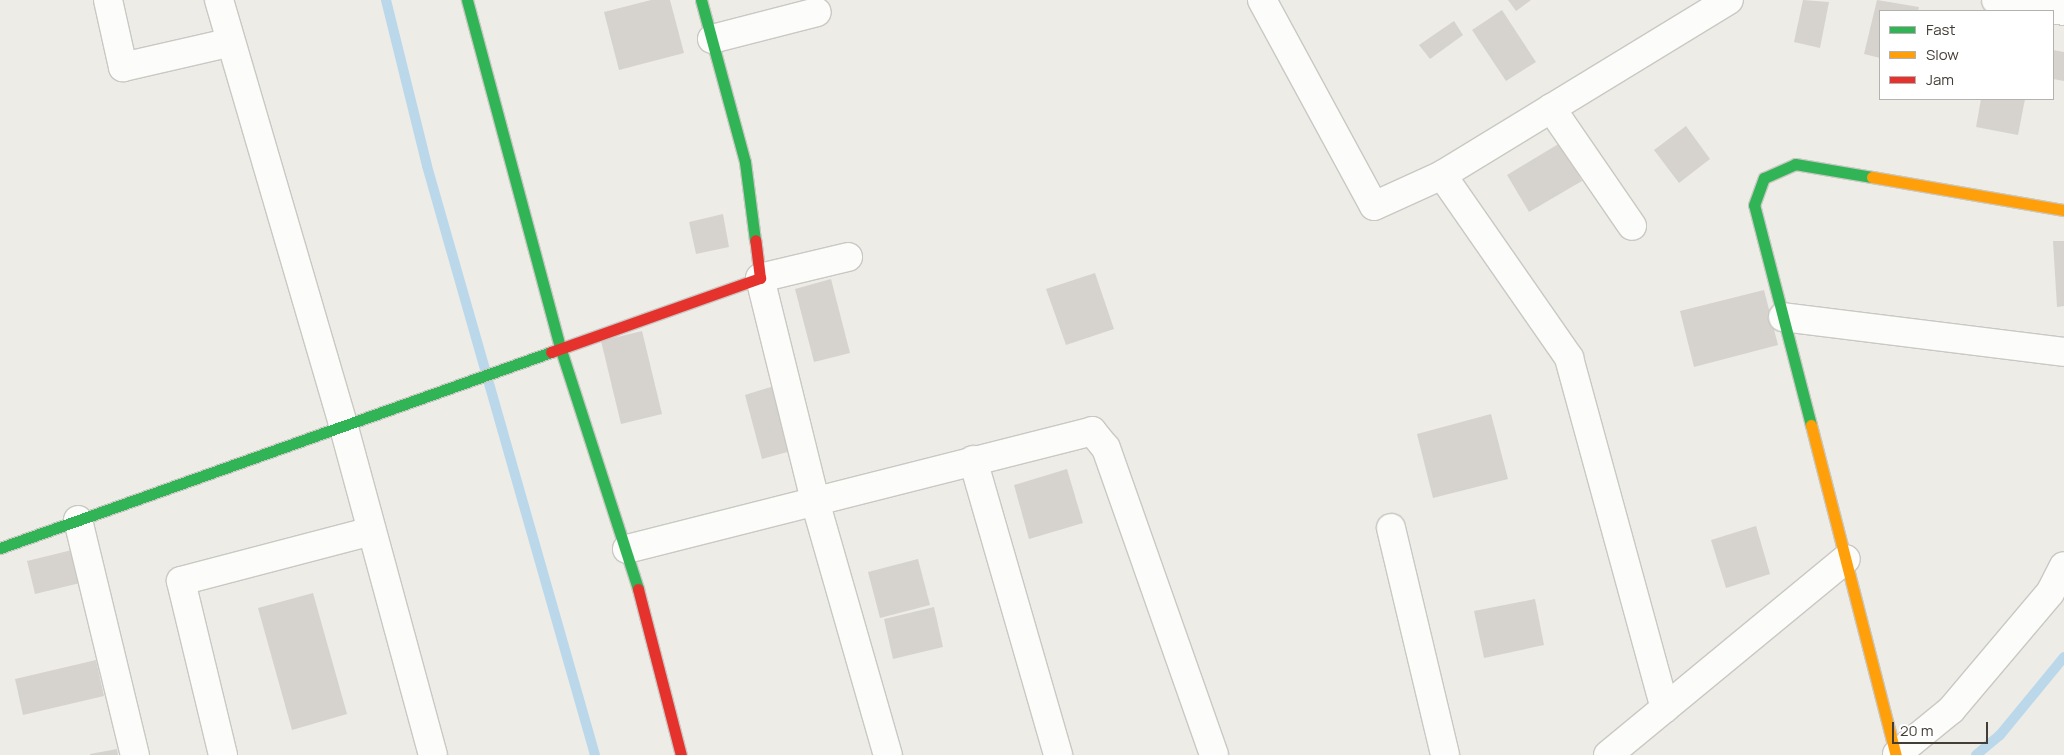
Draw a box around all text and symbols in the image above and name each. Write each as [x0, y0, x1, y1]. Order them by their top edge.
legend [1879, 10, 2054, 100]
text: Fast [1926, 19, 1955, 40]
text: Slow [1926, 44, 1959, 65]
text: Jam [1926, 69, 1954, 90]
scale bar [1894, 712, 1990, 744]
text: 20 m [1900, 720, 1933, 741]

